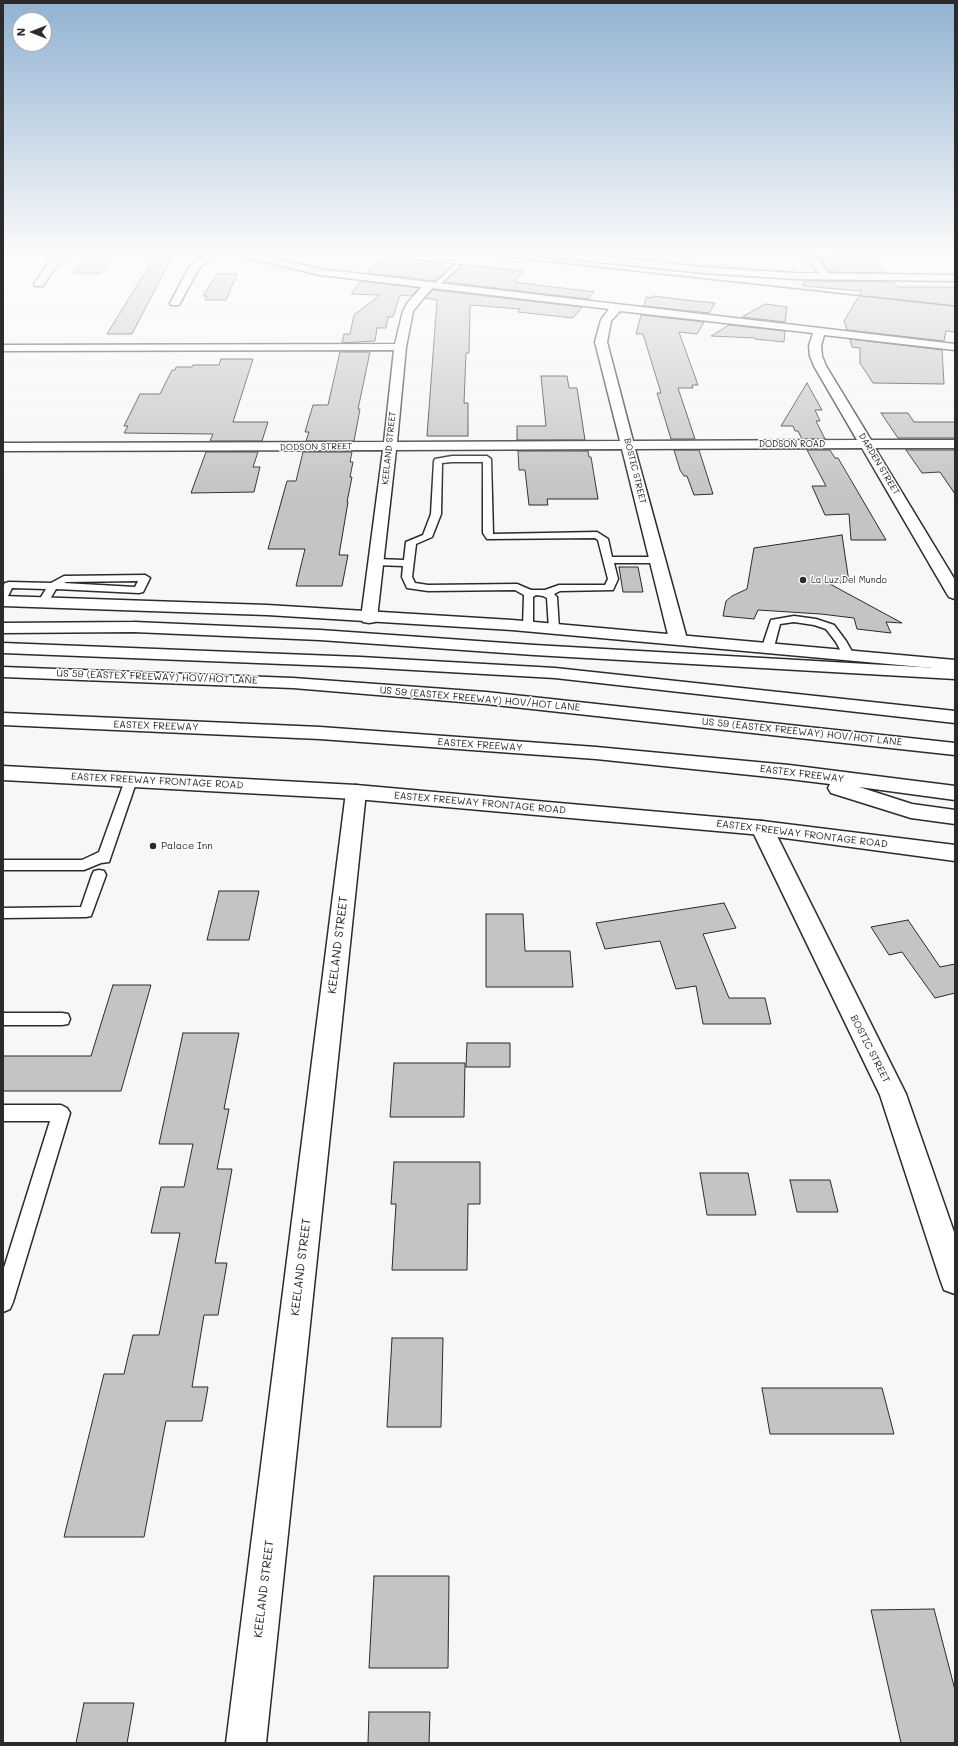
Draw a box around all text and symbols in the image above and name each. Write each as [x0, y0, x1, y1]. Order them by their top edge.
north arrow [12, 12, 52, 52]
text: N [13, 28, 28, 36]
street label: KEELAND STREET [380, 411, 398, 485]
street label: DARDEN STREET [856, 431, 902, 497]
street label: BOSTIC STREET [622, 437, 648, 505]
street label: DODSON ROAD [759, 439, 825, 449]
street label: DODSON STREET [280, 441, 352, 453]
marker: La Luz Del Mundo [798, 575, 808, 585]
place label: La Luz Del Mundo [811, 575, 887, 585]
street label: US 59 (EASTEX FREEWAY) HOV/HOT LANE [56, 667, 258, 687]
street label: US 59 (EASTEX FREEWAY) HOV/HOT LANE [379, 684, 581, 714]
street label: US 59 (EASTEX FREEWAY) HOV/HOT LANE [701, 716, 903, 748]
street label: EASTEX FREEWAY [113, 719, 199, 733]
street label: EASTEX FREEWAY [437, 736, 523, 754]
street label: EASTEX FREEWAY [759, 763, 845, 785]
street label: EASTEX FREEWAY FRONTAGE ROAD [71, 770, 243, 792]
street label: EASTEX FREEWAY FRONTAGE ROAD [394, 790, 566, 816]
street label: EASTEX FREEWAY FRONTAGE ROAD [716, 818, 888, 850]
place label: Palace Inn [161, 840, 213, 852]
marker: Palace Inn [148, 841, 158, 851]
street label: KEELAND STREET [325, 895, 351, 995]
street label: BOSTIC STREET [848, 1013, 892, 1085]
street label: KEELAND STREET [288, 1217, 314, 1317]
street label: KEELAND STREET [251, 1539, 277, 1639]

